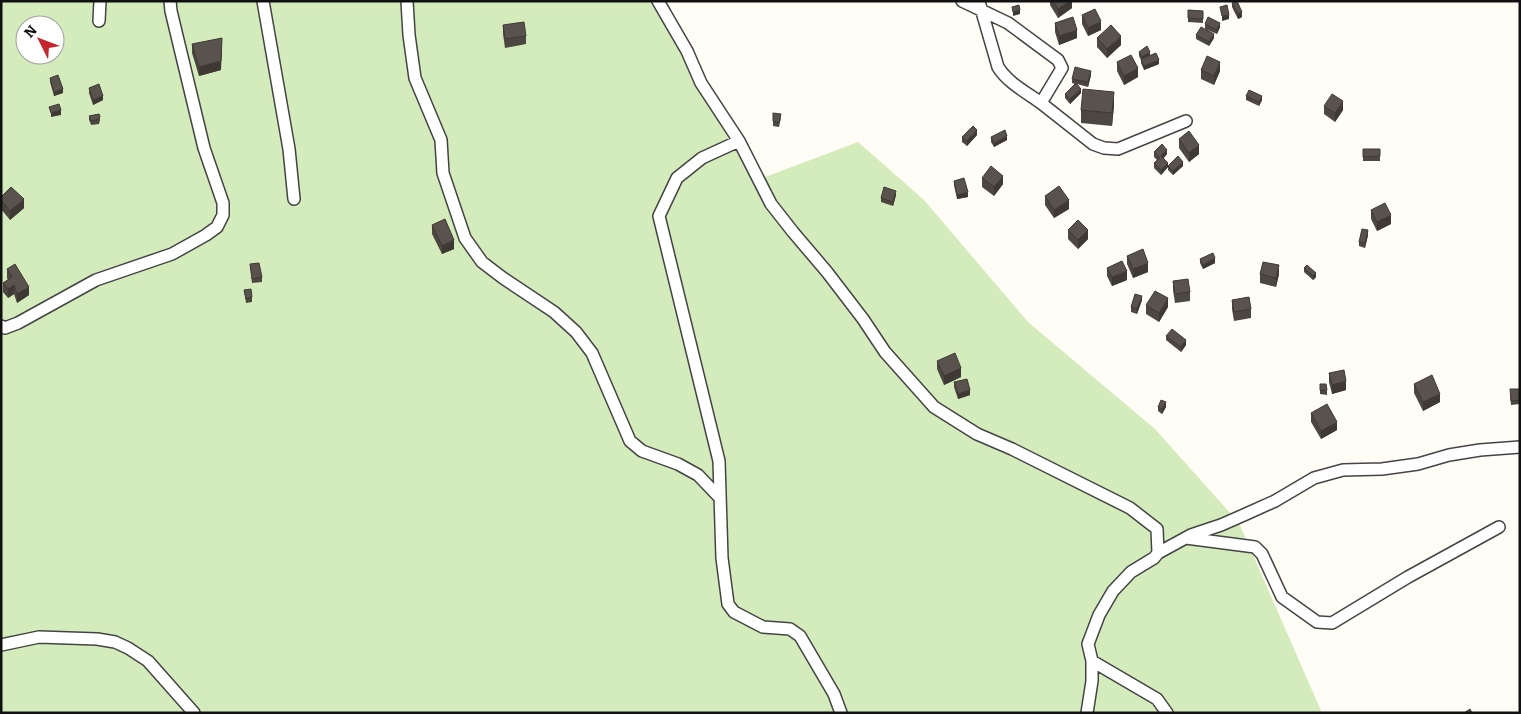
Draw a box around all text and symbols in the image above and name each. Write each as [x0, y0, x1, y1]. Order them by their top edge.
north arrow [15, 15, 65, 65]
text: N [21, 22, 41, 41]

